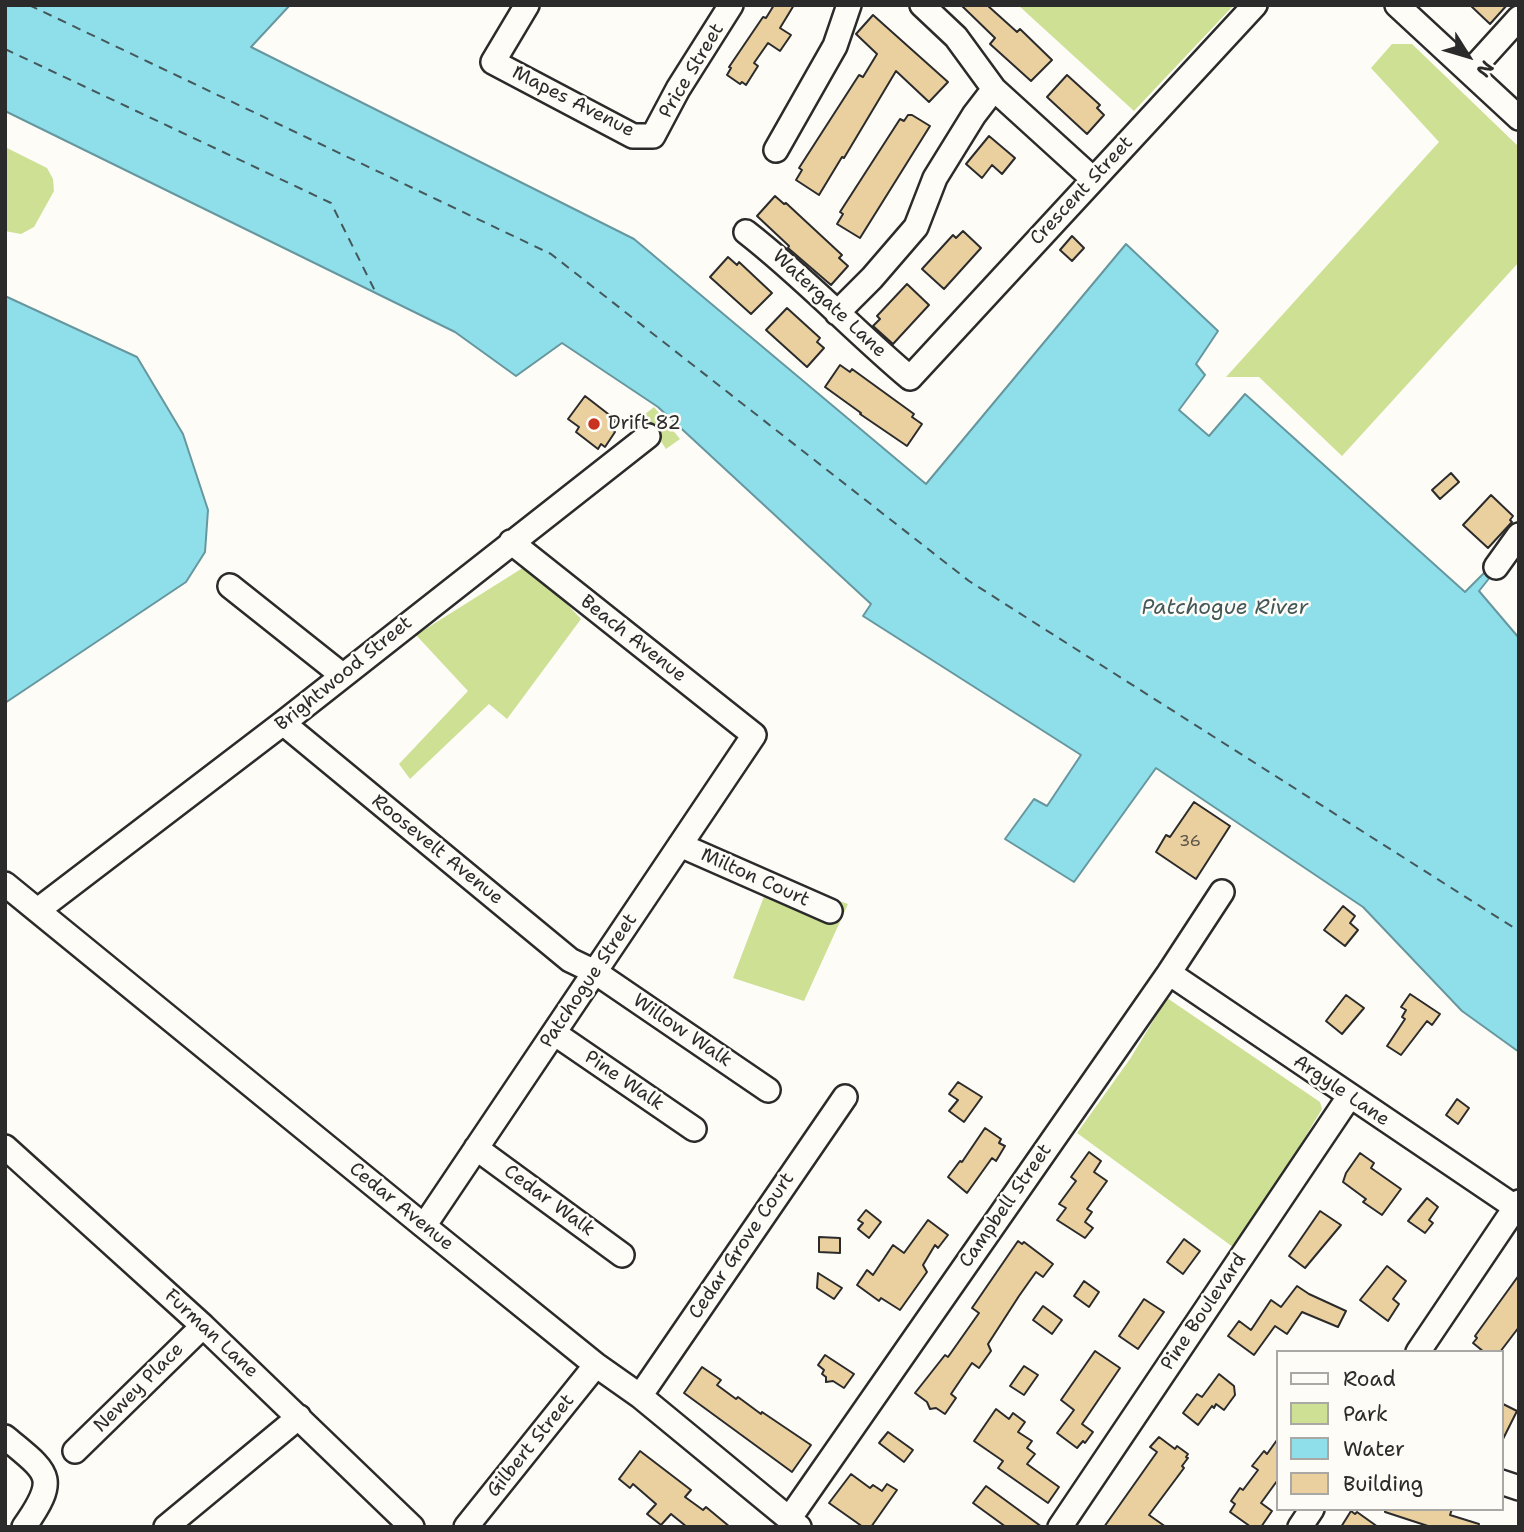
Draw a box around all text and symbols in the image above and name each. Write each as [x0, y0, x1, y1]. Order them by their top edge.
street label: Price Street [655, 19, 729, 123]
north arrow [1433, 21, 1503, 91]
text: N [1471, 55, 1500, 82]
street label: Mapes Avenue [508, 61, 638, 143]
street label: Crescent Street [1026, 132, 1138, 250]
street label: Watergate Lane [767, 245, 891, 363]
place label: Drift 82 [608, 413, 681, 435]
marker: Drift 82 [586, 416, 602, 432]
street label: Beach Avenue [576, 591, 690, 687]
water label: Patchogue River [1142, 596, 1308, 622]
street label: Brightwood Street [271, 612, 417, 736]
street label: Roosevelt Avenue [367, 790, 507, 910]
house number: 36 [1179, 832, 1201, 852]
street label: Milton Court [697, 844, 813, 912]
street label: Patchogue Street [536, 910, 642, 1052]
street label: Willow Walk [628, 989, 736, 1073]
street label: Pine Walk [580, 1046, 668, 1116]
street label: Argyle Lane [1289, 1050, 1393, 1132]
street label: Campbell Street [955, 1140, 1057, 1272]
street label: Cedar Avenue [344, 1158, 458, 1256]
street label: Cedar Walk [499, 1160, 599, 1242]
street label: Cedar Grove Court [684, 1168, 800, 1324]
street label: Pine Boulevard [1156, 1249, 1252, 1375]
street label: Furman Lane [159, 1285, 263, 1383]
street label: Newey Place [89, 1338, 189, 1438]
legend [1276, 1350, 1503, 1511]
text: Road [1343, 1365, 1396, 1393]
street label: Gilbert Street [482, 1390, 580, 1502]
text: Park [1343, 1400, 1388, 1428]
text: Water [1343, 1435, 1405, 1463]
text: Building [1343, 1470, 1423, 1498]

